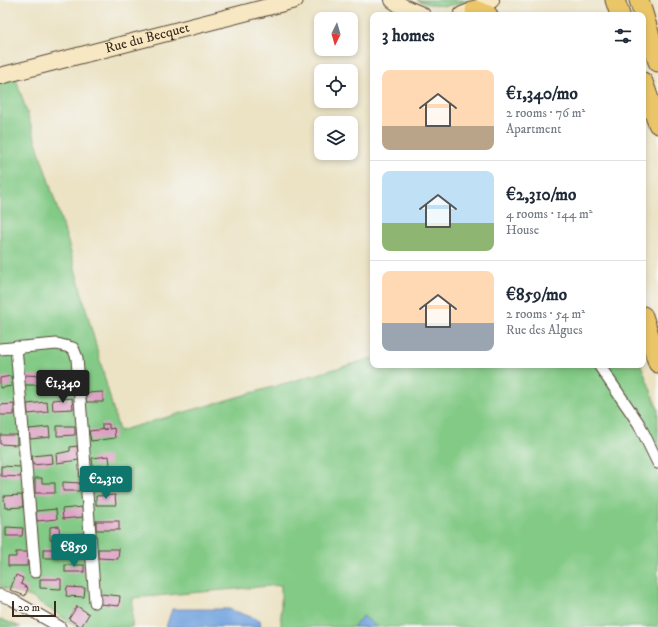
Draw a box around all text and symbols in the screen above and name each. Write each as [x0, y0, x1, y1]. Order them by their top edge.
north arrow [314, 12, 358, 56]
map controls [314, 12, 358, 160]
street label: Rue du Becquet [103, 18, 192, 58]
text: 3 homes [382, 25, 435, 47]
icon: filters [612, 25, 634, 47]
button: locate [314, 64, 358, 108]
text: €1,340/mo [506, 83, 578, 105]
icon: home [414, 86, 462, 134]
text: 2 rooms · 76 m² [506, 105, 585, 121]
button: layers [314, 116, 358, 160]
text: Apartment [506, 121, 561, 137]
text: €2,310/mo [506, 184, 576, 206]
icon: home [414, 187, 462, 235]
text: 4 rooms · 144 m² [506, 206, 593, 222]
text: House [506, 222, 539, 238]
text: €859/mo [506, 284, 567, 306]
icon: home [414, 287, 462, 335]
text: 2 rooms · 54 m² [506, 306, 585, 322]
text: Rue des Algues [506, 322, 583, 338]
pin: €1,340 [30, 370, 96, 404]
text: €1,340 [45, 375, 81, 391]
pin: €2,310 [73, 466, 139, 500]
text: €2,310 [89, 471, 123, 487]
pin: €859 [50, 534, 98, 568]
text: €859 [60, 539, 88, 555]
scale bar [12, 599, 56, 618]
text: 20 m [18, 601, 40, 615]

